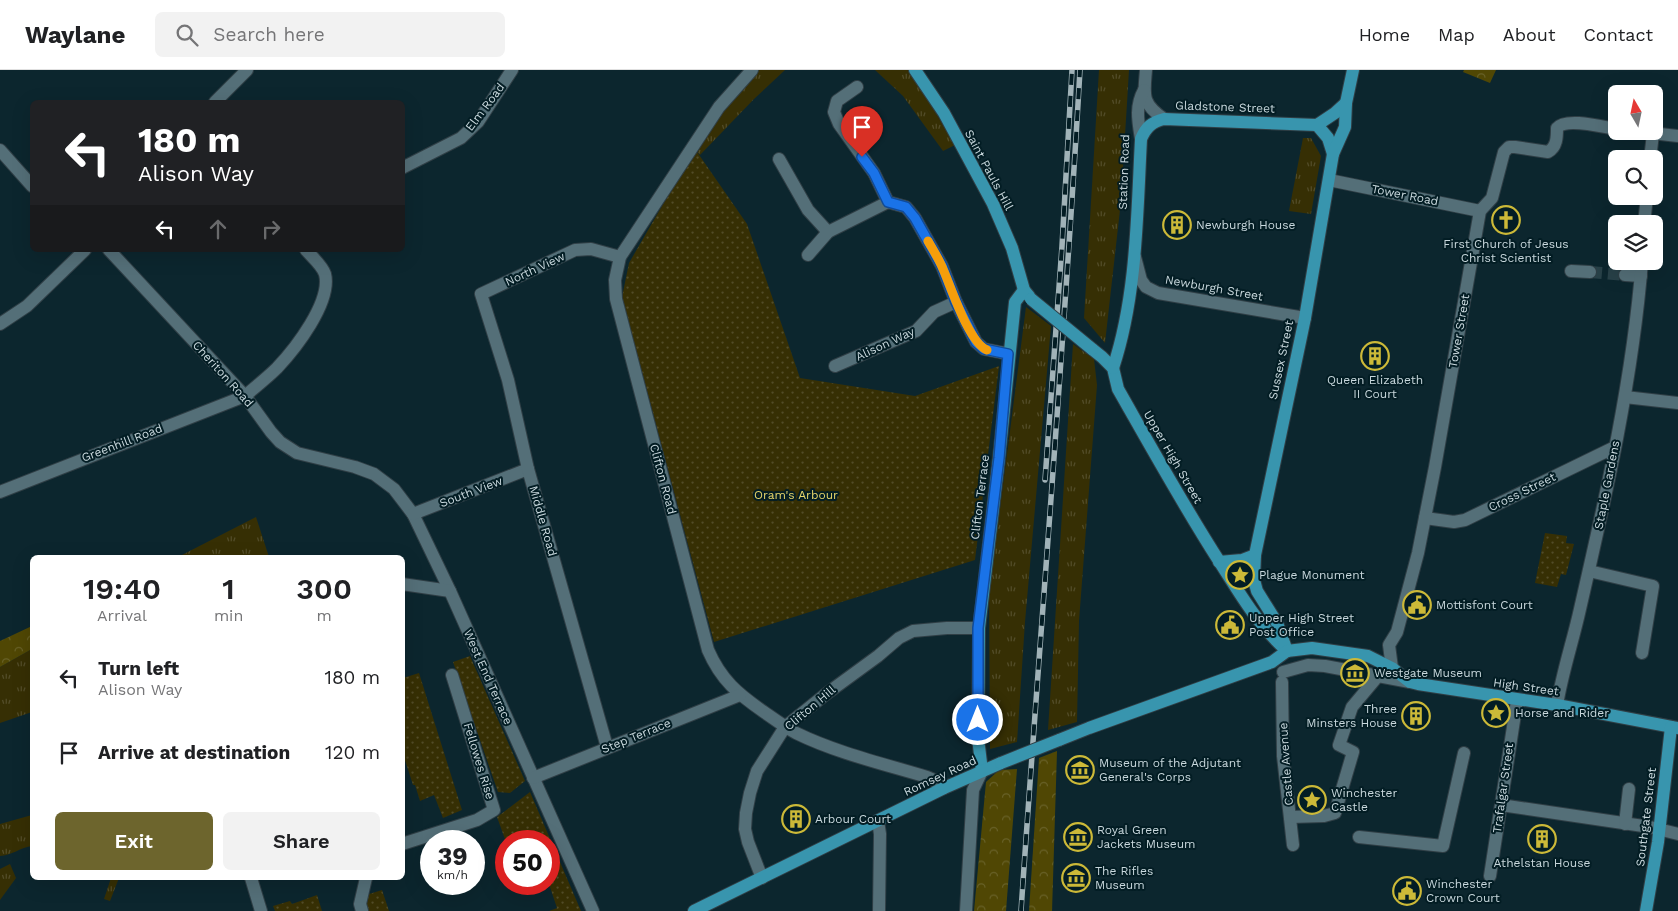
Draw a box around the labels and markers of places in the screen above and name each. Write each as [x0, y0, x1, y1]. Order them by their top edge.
pin [841, 106, 883, 157]
church icon: First Church of Jesus Christ Scientist [1491, 205, 1521, 235]
building icon: Newburgh House [1162, 210, 1192, 240]
place label: Newburgh House [1196, 218, 1296, 232]
place label: First Church of Jesus Christ Scientist [1443, 237, 1569, 265]
building icon: Queen Elizabeth II Court [1360, 341, 1390, 371]
place label: Queen Elizabeth II Court [1327, 373, 1423, 401]
place icon: Plague Monument [1225, 560, 1255, 590]
place label: Plague Monument [1259, 568, 1365, 582]
public building icon: Mottisfont Court [1402, 590, 1432, 620]
place label: Mottisfont Court [1436, 598, 1533, 612]
public building icon: Upper High Street Post Office [1215, 610, 1245, 640]
place label: Upper High Street Post Office [1249, 611, 1354, 639]
museum icon: Westgate Museum [1340, 658, 1370, 688]
place label: Westgate Museum [1374, 666, 1482, 680]
place icon: Horse and Rider [1481, 698, 1511, 728]
building icon: Three Minsters House [1401, 701, 1431, 731]
place label: Three Minsters House [1306, 702, 1397, 730]
place label: Horse and Rider [1515, 706, 1609, 720]
museum icon: Museum of the Adjutant General's Corps [1065, 755, 1095, 785]
place label: Museum of the Adjutant General's Corps [1099, 756, 1241, 784]
place icon: Winchester Castle [1297, 785, 1327, 815]
place label: Winchester Castle [1331, 786, 1398, 814]
building icon: Arbour Court [781, 804, 811, 834]
place label: Arbour Court [815, 812, 891, 826]
museum icon: Royal Green Jackets Museum [1063, 822, 1093, 852]
place label: Royal Green Jackets Museum [1097, 823, 1196, 851]
building icon: Athelstan House [1527, 824, 1557, 854]
place label: Athelstan House [1494, 856, 1590, 870]
museum icon: The Rifles Museum [1061, 863, 1091, 893]
place label: The Rifles Museum [1095, 864, 1153, 892]
public building icon: Winchester Crown Court [1392, 876, 1422, 906]
place label: Winchester Crown Court [1426, 877, 1500, 905]

